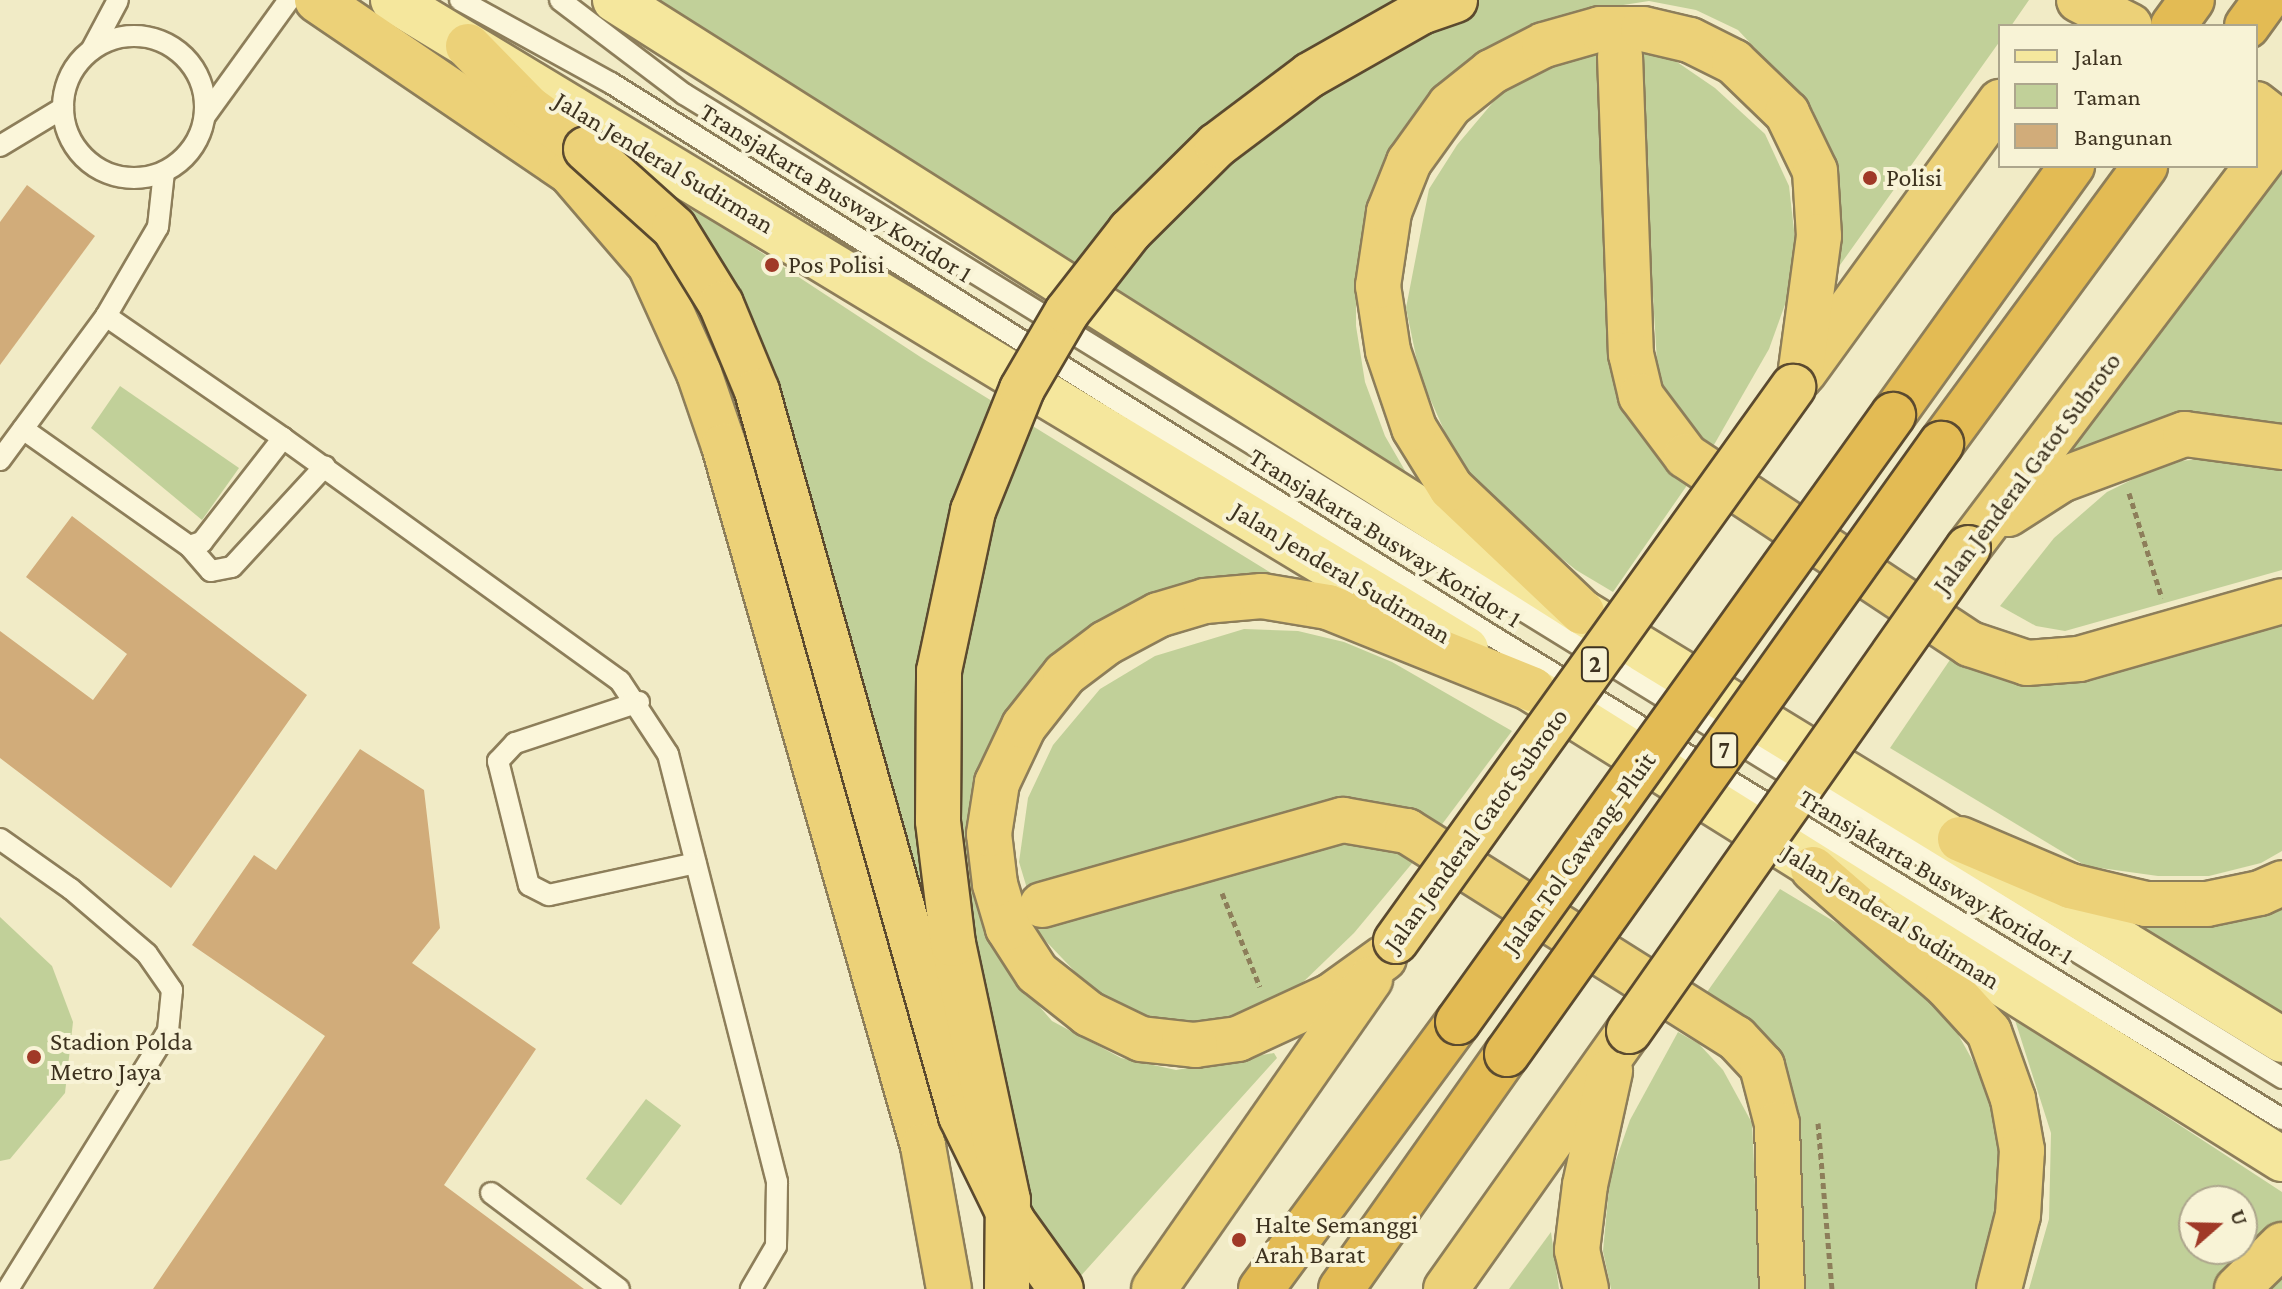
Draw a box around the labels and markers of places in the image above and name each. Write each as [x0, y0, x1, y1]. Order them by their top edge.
place label: Polisi [1886, 162, 1942, 194]
marker: Polisi [1861, 169, 1879, 187]
place label: Pos Polisi [788, 249, 885, 281]
marker: Pos Polisi [763, 256, 781, 274]
place label: Stadion Polda Metro Jaya [50, 1026, 193, 1088]
marker: Stadion Polda Metro Jaya [25, 1048, 43, 1066]
place label: Halte Semanggi Arah Barat [1255, 1209, 1418, 1270]
marker: Halte Semanggi Arah Barat [1230, 1231, 1248, 1249]

